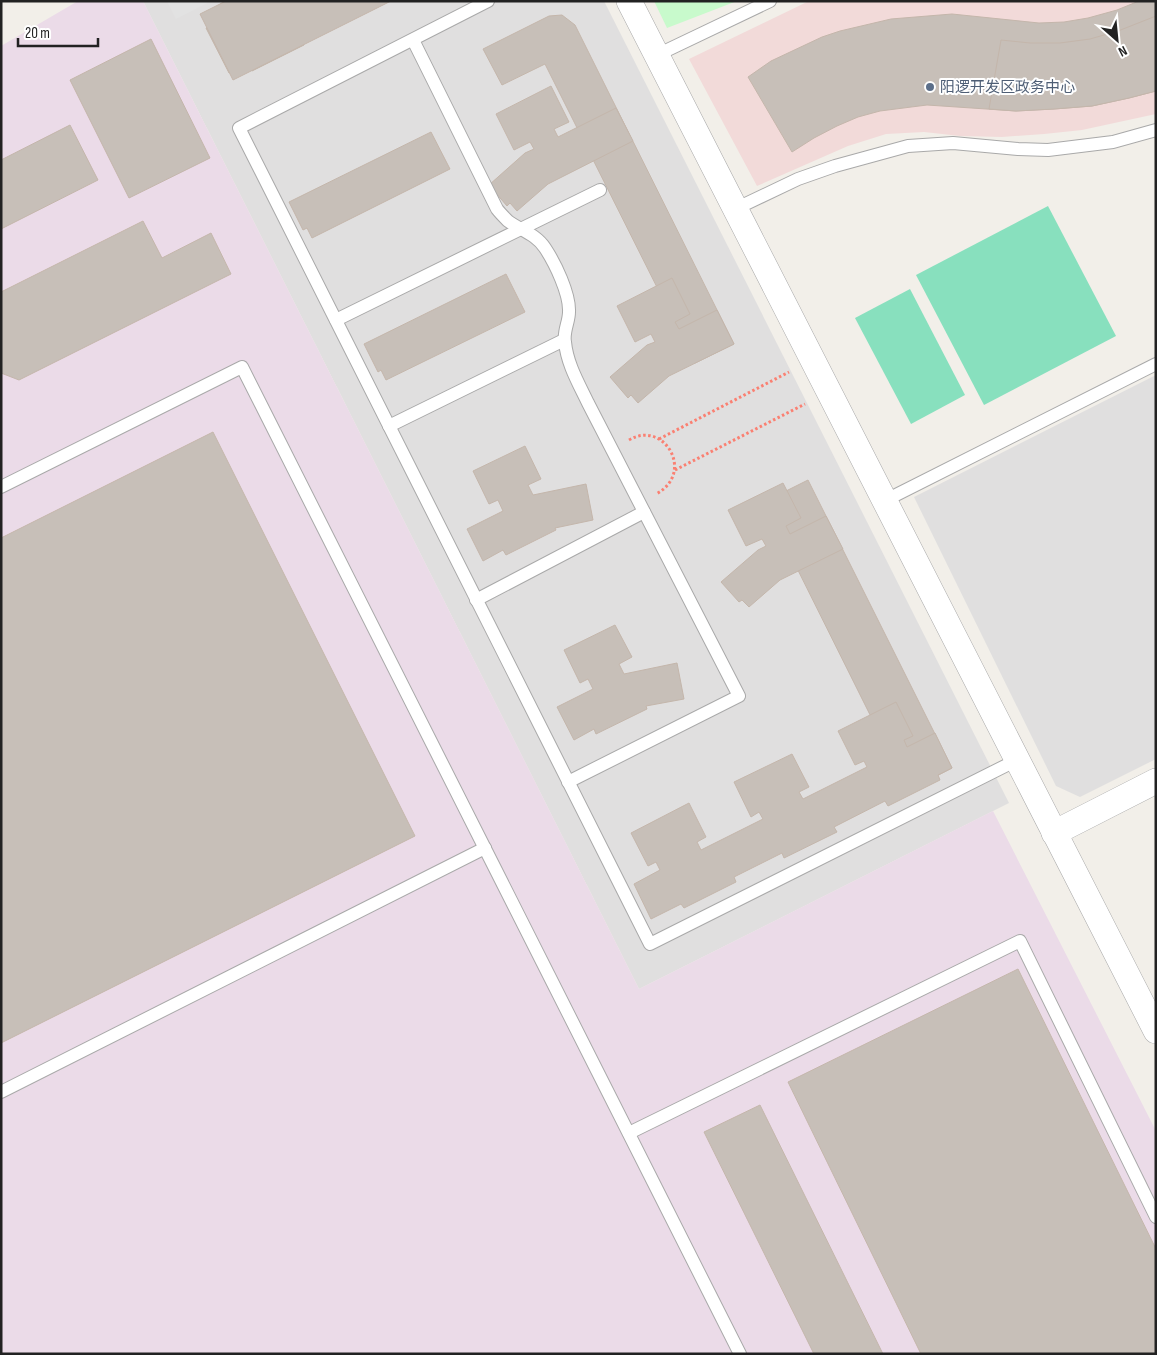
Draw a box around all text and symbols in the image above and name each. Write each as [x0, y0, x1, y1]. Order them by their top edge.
scale bar [18, 15, 98, 47]
north arrow [1092, 15, 1142, 65]
text: 20 m [25, 24, 50, 43]
text: N [1115, 42, 1130, 60]
place label: 阳逻开发区政务中心 [940, 78, 1075, 97]
marker: 阳逻开发区政务中心 [924, 81, 936, 93]

